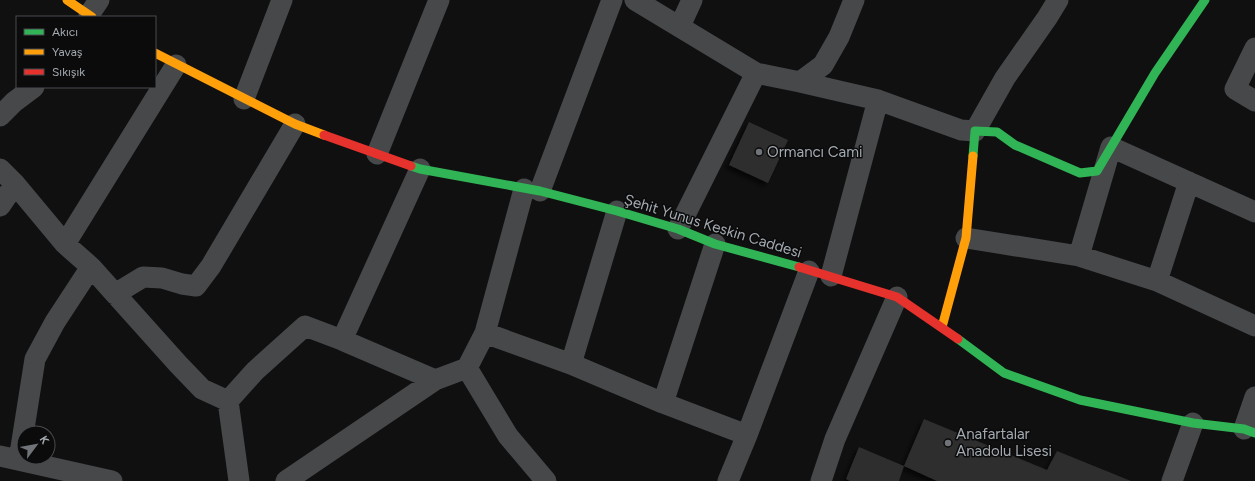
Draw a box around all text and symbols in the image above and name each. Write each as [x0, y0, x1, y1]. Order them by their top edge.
legend [16, 16, 156, 88]
text: Akıcı [52, 25, 78, 39]
text: Yavaş [52, 45, 83, 59]
text: Sıkışık [52, 65, 85, 79]
place label: Ormancı Cami [767, 143, 863, 161]
marker: Ormancı Cami [754, 147, 764, 157]
street label: Şehit Yunus Keskin Caddesi [622, 190, 804, 262]
north arrow [16, 425, 56, 465]
place label: Anafartalar Anadolu Lisesi [956, 425, 1052, 460]
text: K [37, 433, 52, 447]
marker: Anafartalar Anadolu Lisesi [943, 438, 953, 448]

